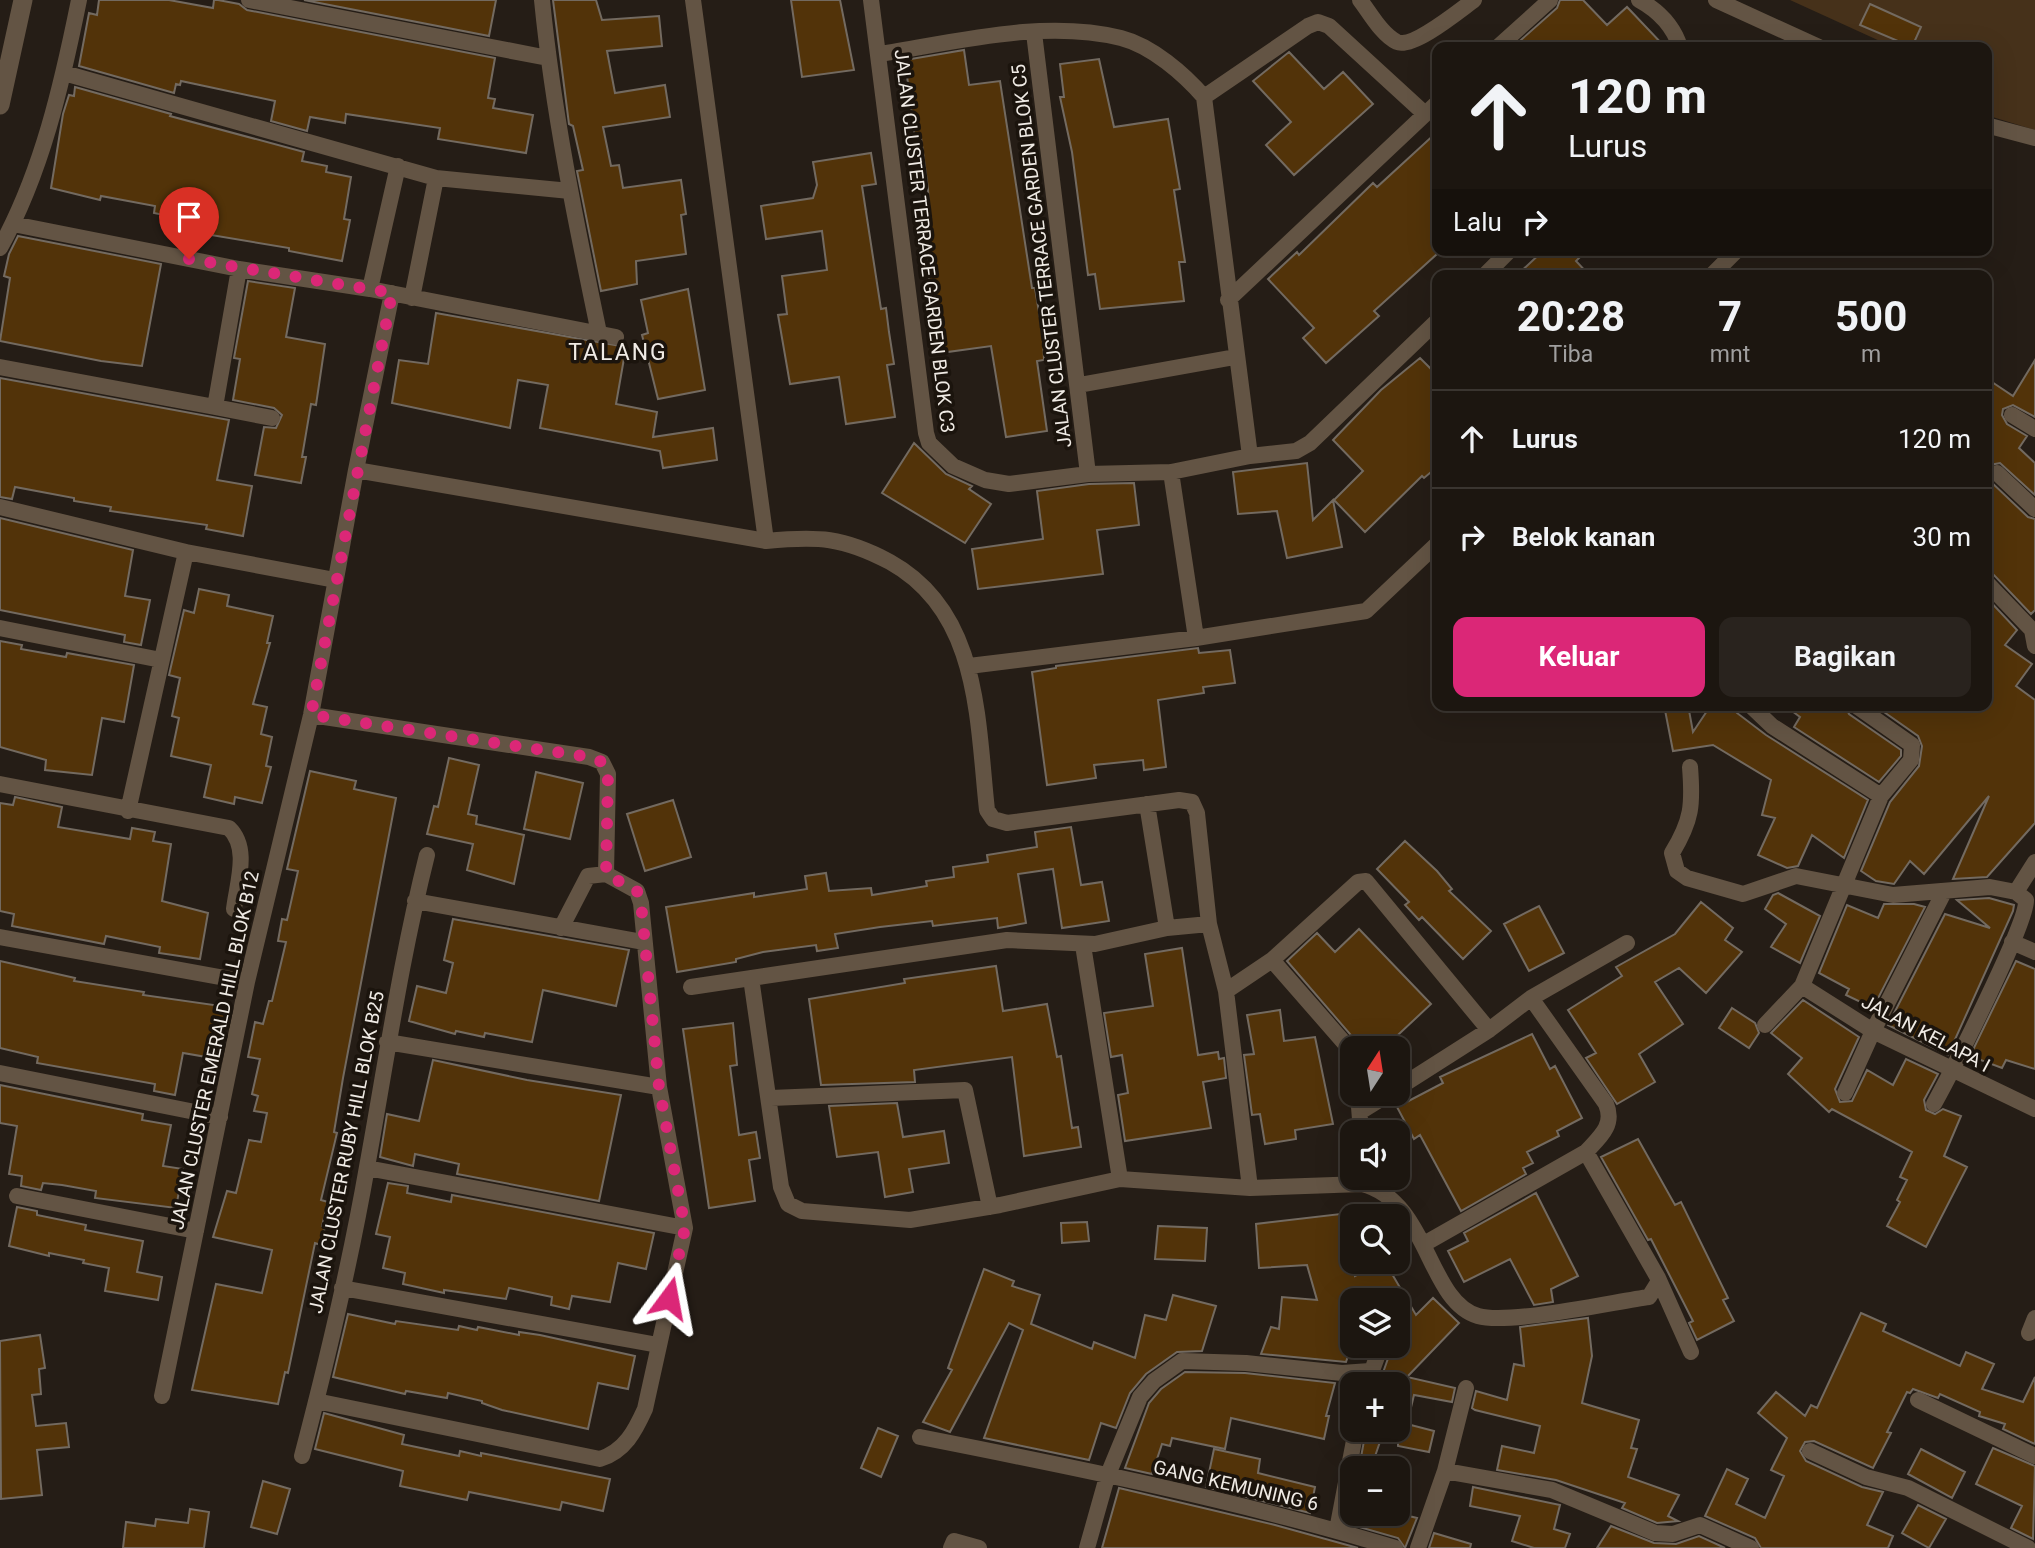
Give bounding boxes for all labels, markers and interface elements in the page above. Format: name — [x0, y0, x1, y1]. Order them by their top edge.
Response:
street label: JALAN CLUSTER TERRACE GARDEN BLOK C3 — [890, 48, 959, 434]
street label: JALAN CLUSTER TERRACE GARDEN BLOK C5 — [1007, 63, 1076, 449]
text: 120 m — [1568, 68, 1707, 125]
icon: ahead — [1453, 70, 1544, 161]
text: Lurus — [1568, 127, 1647, 165]
pin — [159, 187, 219, 259]
icon: arrive — [170, 198, 208, 236]
icon: right — [1516, 203, 1554, 241]
text: Lalu — [1453, 207, 1502, 237]
text: 20:28 — [1517, 292, 1625, 341]
text: 7 — [1718, 292, 1742, 341]
text: 500 — [1835, 292, 1907, 341]
district label: TALANG — [568, 339, 668, 366]
text: Tiba — [1549, 341, 1593, 368]
text: mnt — [1710, 341, 1750, 368]
text: m — [1861, 341, 1881, 368]
icon: ahead — [1453, 420, 1491, 458]
text: Lurus — [1512, 424, 1578, 454]
text: 120 m — [1898, 424, 1971, 454]
icon: right — [1453, 518, 1491, 556]
text: Belok kanan — [1512, 522, 1655, 552]
text: 30 m — [1913, 522, 1971, 552]
button: Keluar — [1453, 617, 1705, 697]
button: Bagikan — [1719, 617, 1971, 697]
street label: JALAN CLUSTER EMERALD HILL BLOK B12 — [165, 869, 264, 1231]
street label: JALAN CLUSTER RUBY HILL BLOK B25 — [304, 989, 389, 1315]
street label: JALAN KELAPA I — [1858, 990, 1994, 1077]
north arrow — [1340, 1036, 1410, 1106]
map controls — [1340, 1036, 1410, 1526]
button: sound — [1340, 1120, 1410, 1190]
button: search — [1340, 1204, 1410, 1274]
position arrow — [632, 1261, 706, 1335]
button: layers — [1340, 1288, 1410, 1358]
button: + — [1340, 1372, 1410, 1442]
street label: GANG KEMUNING 6 — [1151, 1455, 1321, 1516]
button: − — [1340, 1456, 1410, 1526]

